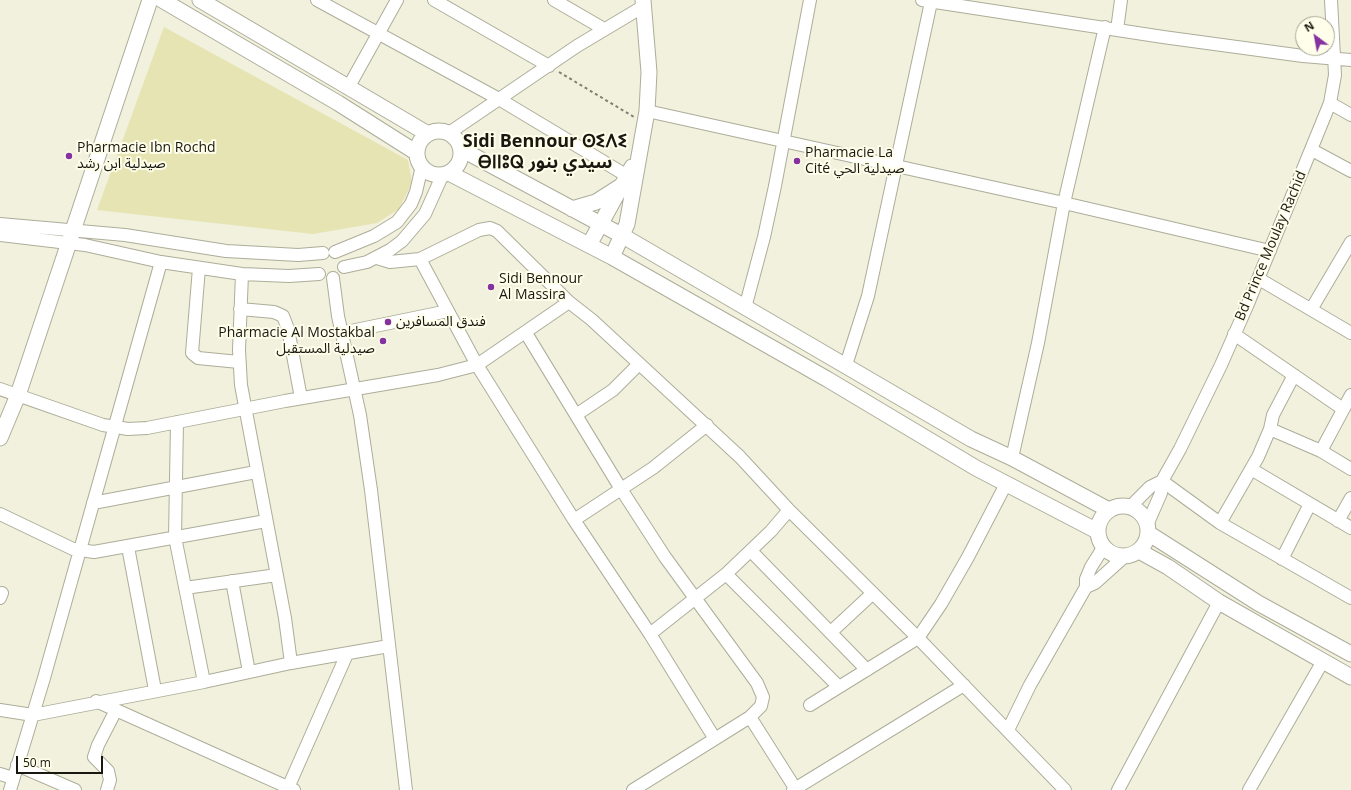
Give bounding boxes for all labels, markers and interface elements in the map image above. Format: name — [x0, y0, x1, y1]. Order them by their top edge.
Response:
north arrow — [1295, 16, 1335, 56]
text: N — [1301, 18, 1317, 35]
district label: Sidi Bennour ⵙⵉⴷⵉ ⴱⵏⵏⵓⵕ سيدي بنور — [463, 131, 627, 174]
place label: Pharmacie Ibn Rochd صيدلية ابن رشد — [77, 140, 216, 172]
place label: Pharmacie La Cité صيدلية الحي — [805, 145, 905, 178]
marker: Pharmacie Ibn Rochd صيدلية ابن رشد — [64, 151, 74, 161]
marker: Pharmacie La Cité صيدلية الحي — [792, 156, 802, 166]
street label: Bd Prince Moulay Rachid — [1232, 169, 1310, 323]
place label: Sidi Bennour Al Massira — [499, 271, 583, 304]
marker: Sidi Bennour Al Massira — [486, 282, 496, 292]
place label: فندق المسافرين — [396, 314, 486, 330]
marker: فندق المسافرين — [383, 317, 393, 327]
place label: Pharmacie Al Mostakbal صيدلية المستقبل — [218, 325, 375, 358]
marker: Pharmacie Al Mostakbal صيدلية المستقبل — [378, 336, 388, 346]
scale bar — [18, 748, 105, 774]
text: 50 m — [23, 754, 51, 771]

